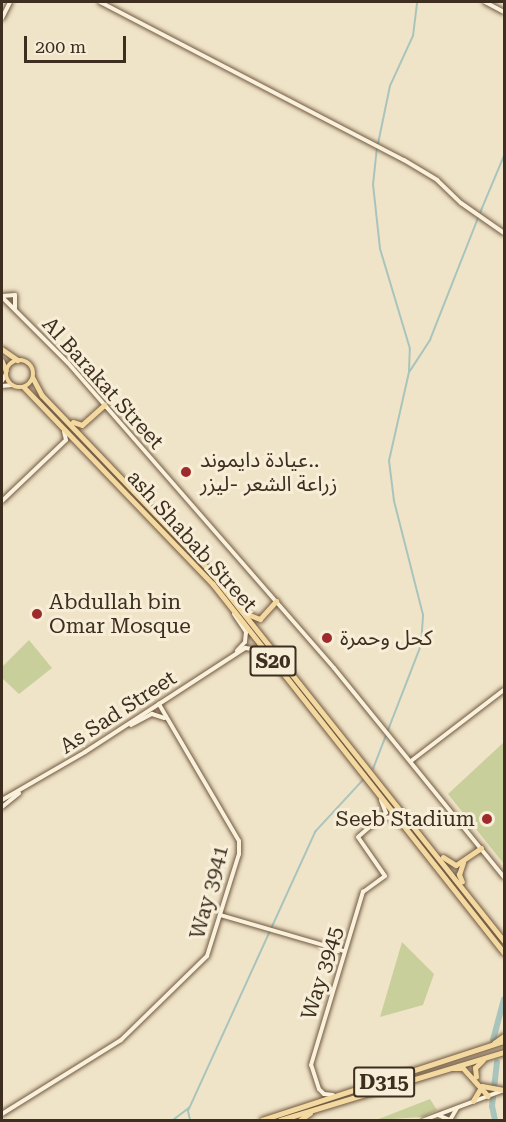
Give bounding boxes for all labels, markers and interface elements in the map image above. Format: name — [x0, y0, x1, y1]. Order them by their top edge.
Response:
scale bar — [27, 24, 129, 62]
text: 200 m — [35, 36, 86, 57]
street label: Al Barakat Street — [37, 312, 169, 454]
place label: عيادة دايموند.. زراعة الشعر -ليزر — [200, 447, 337, 497]
marker: عيادة دايموند.. زراعة الشعر -ليزر — [177, 463, 195, 481]
street label: ash Shabab Street — [122, 465, 262, 617]
place label: Abdullah bin Omar Mosque — [49, 589, 191, 639]
marker: Abdullah bin Omar Mosque — [30, 607, 44, 621]
place label: كحل وحمرة — [340, 625, 433, 651]
marker: كحل وحمرة — [318, 629, 336, 647]
road number: S20 — [249, 644, 297, 678]
street label: As Sad Street — [55, 665, 181, 759]
place label: Seeb Stadium — [335, 806, 475, 832]
marker: Seeb Stadium — [480, 812, 494, 826]
street label: Way 3941 — [184, 842, 234, 942]
street label: Way 3945 — [296, 923, 348, 1023]
road number: D315 — [352, 1065, 416, 1099]

